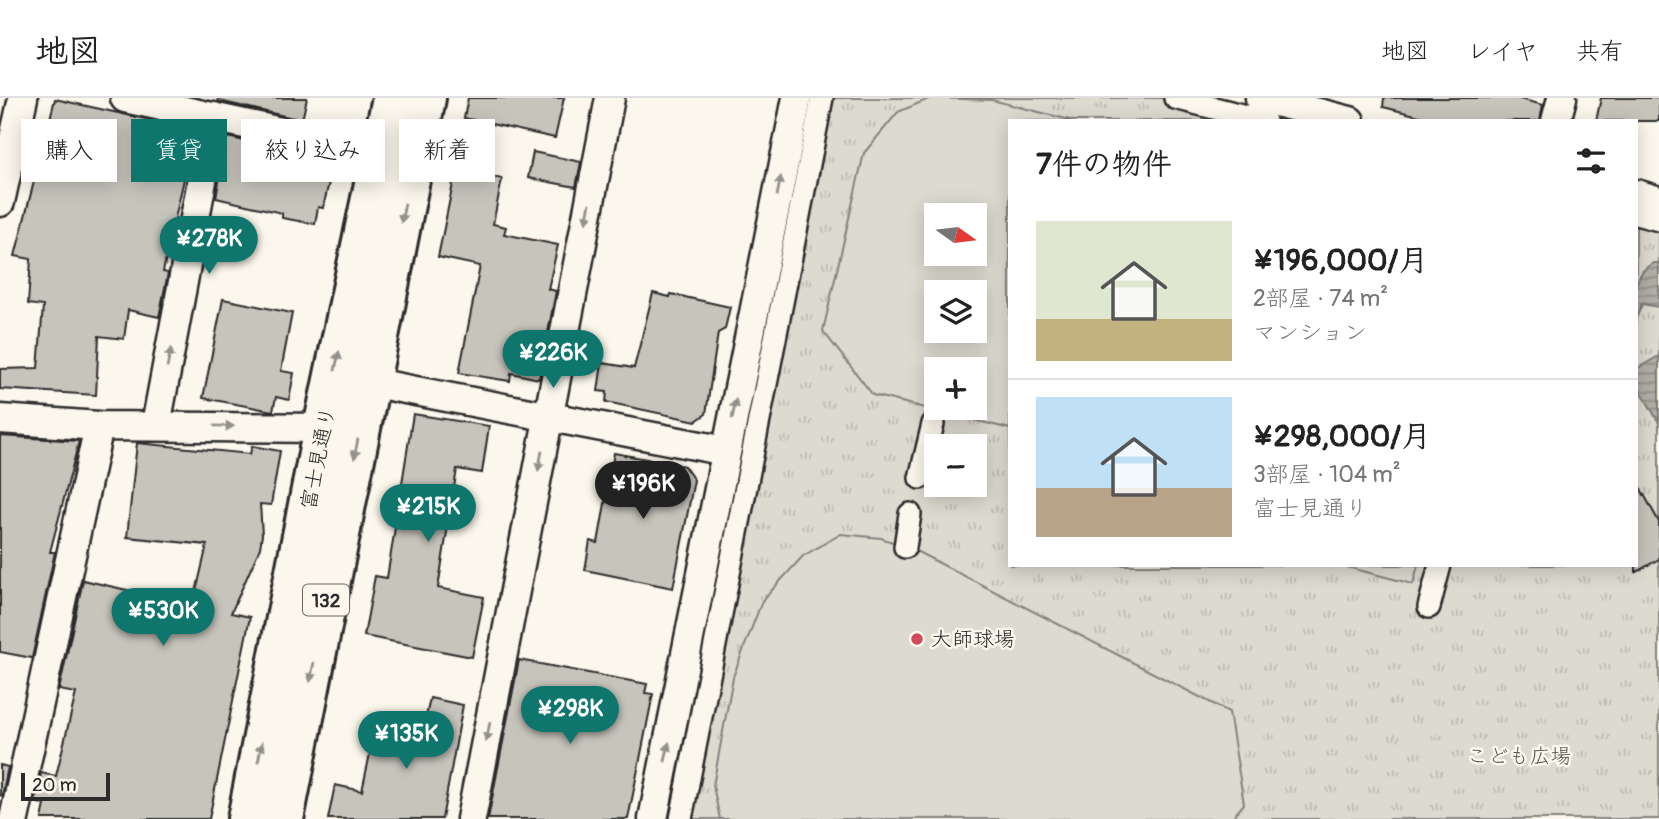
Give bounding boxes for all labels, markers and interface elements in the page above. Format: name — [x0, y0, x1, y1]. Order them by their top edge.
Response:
text: 地図 — [35, 31, 101, 72]
text: 地図 — [1381, 37, 1429, 66]
text: レイヤ — [1467, 37, 1538, 66]
text: 共有 — [1576, 37, 1624, 66]
chip: 購入 — [21, 119, 117, 182]
chip: 賃貸 — [131, 119, 227, 182]
chip: 絞り込み — [241, 119, 385, 182]
chip: 新着 — [399, 119, 495, 182]
icon: filters — [1572, 142, 1610, 180]
text: 7件の物件 — [1036, 146, 1172, 183]
one-way arrow — [774, 175, 785, 197]
one-way arrow — [397, 202, 408, 224]
one-way arrow — [582, 202, 593, 224]
north arrow — [924, 203, 987, 266]
map controls — [924, 203, 987, 497]
pin: ¥278K — [160, 216, 258, 276]
text: ¥278K — [176, 224, 242, 253]
text: ¥196,000/月 — [1253, 242, 1428, 279]
icon: home — [1092, 249, 1176, 333]
button: layers — [924, 280, 987, 343]
text: 2部屋 · 74 m² — [1253, 284, 1388, 313]
text: マンション — [1253, 318, 1367, 347]
pin: ¥226K — [504, 330, 602, 390]
text: ¥226K — [519, 338, 587, 367]
one-way arrow — [163, 347, 174, 369]
one-way arrow — [332, 350, 343, 372]
button: + — [924, 357, 987, 420]
one-way arrow — [728, 398, 739, 420]
street label: 富士見通り — [295, 404, 342, 512]
text: ¥298,000/月 — [1253, 418, 1431, 455]
one-way arrow — [213, 420, 235, 432]
icon: home — [1092, 425, 1176, 509]
button: − — [924, 434, 987, 497]
one-way arrow — [350, 438, 361, 460]
one-way arrow — [534, 450, 545, 472]
text: 3部屋 · 104 m² — [1253, 460, 1401, 489]
pin: ¥196K — [594, 462, 692, 521]
text: ¥196K — [611, 469, 675, 498]
pin: ¥215K — [379, 484, 477, 544]
text: ¥215K — [396, 492, 460, 521]
text: 富士見通り — [1253, 494, 1368, 523]
road number: 132 — [303, 584, 349, 615]
pin: ¥530K — [114, 588, 212, 648]
text: ¥530K — [128, 596, 198, 625]
place label: 大師球場 — [931, 626, 1015, 653]
marker: 大師球場 — [909, 631, 925, 647]
one-way arrow — [307, 661, 318, 683]
pin: ¥298K — [521, 686, 619, 746]
text: ¥298K — [537, 694, 603, 723]
pin: ¥135K — [357, 712, 455, 771]
text: ¥135K — [374, 719, 438, 748]
one-way arrow — [482, 721, 493, 743]
one-way arrow — [254, 741, 265, 763]
one-way arrow — [662, 741, 673, 763]
park label: こども広場 — [1467, 743, 1572, 770]
scale bar — [21, 770, 110, 802]
text: 20 m — [32, 773, 77, 797]

